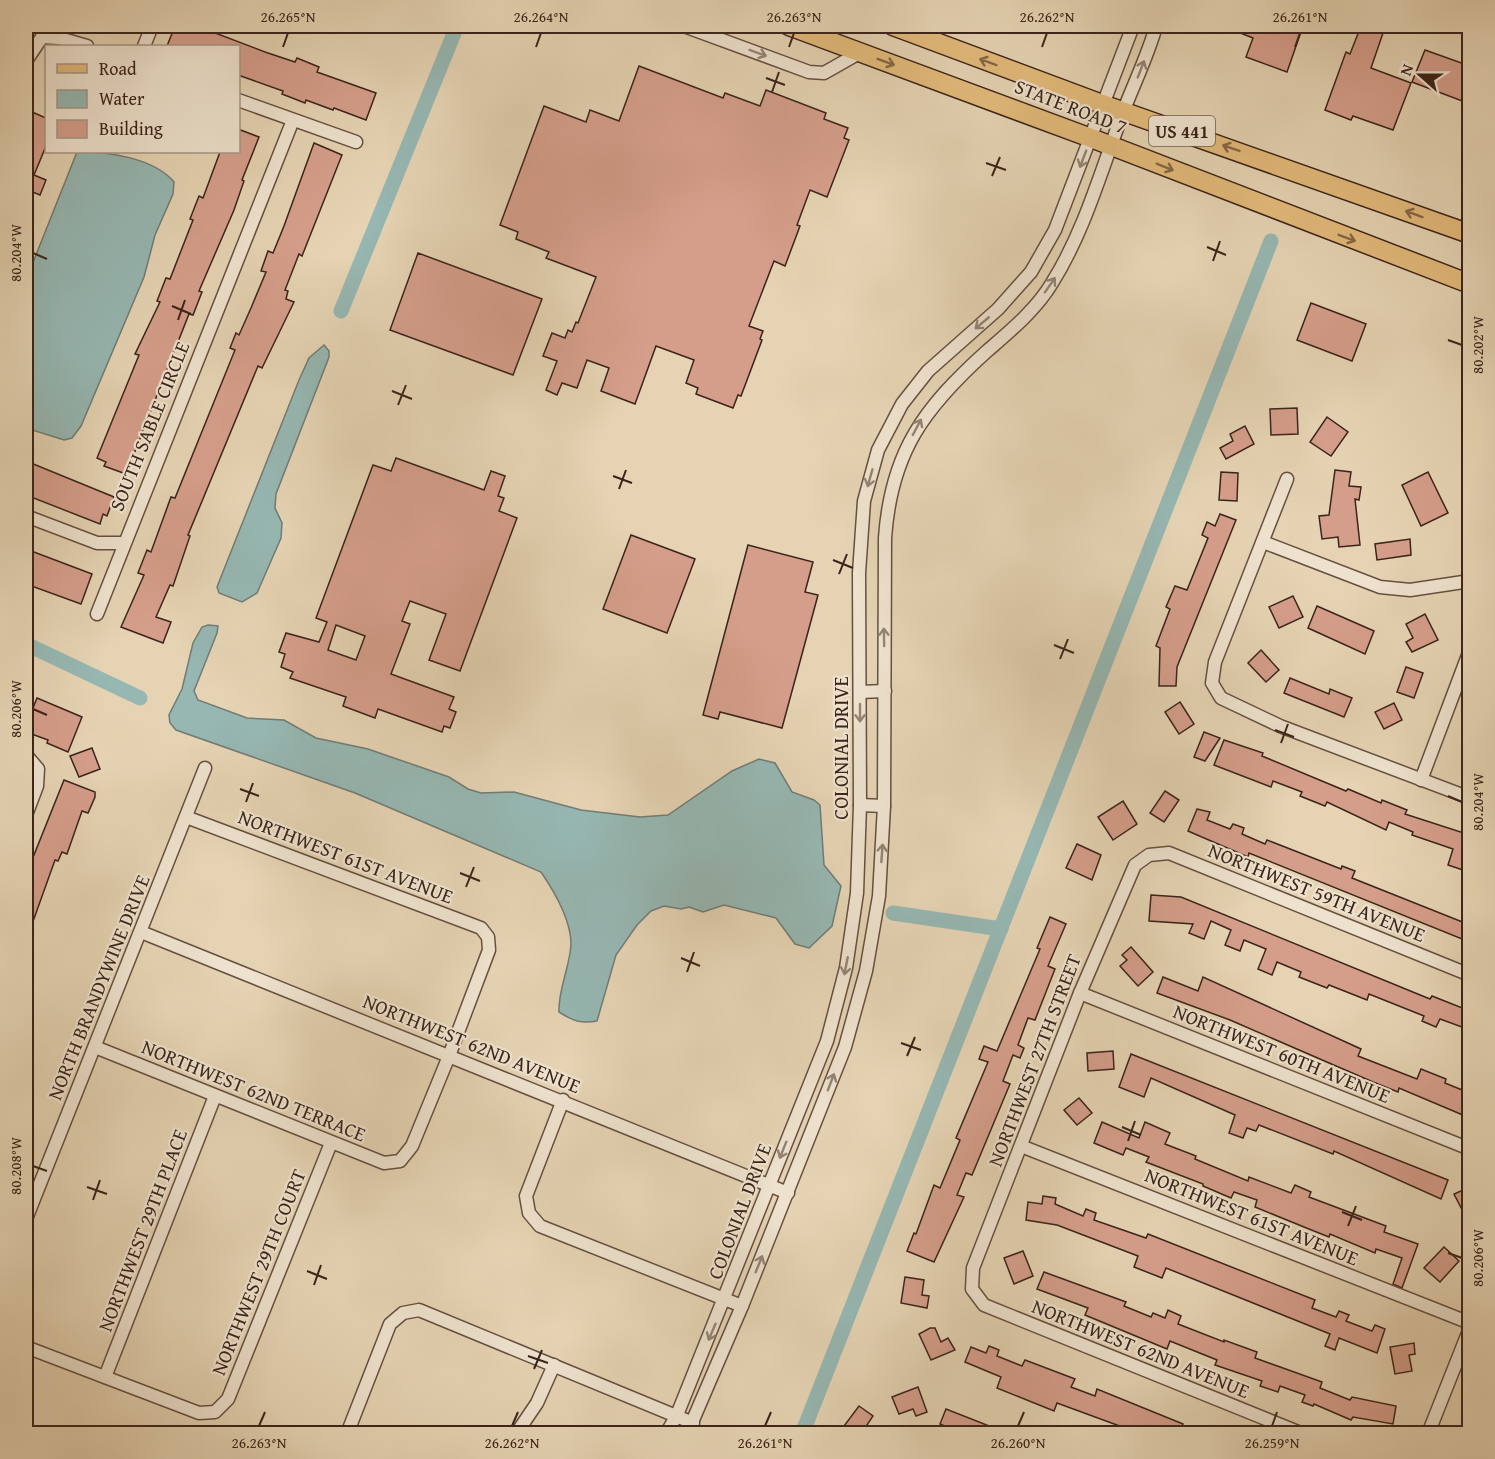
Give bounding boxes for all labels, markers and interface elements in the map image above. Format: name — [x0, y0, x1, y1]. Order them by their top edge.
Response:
text: 26.265°N — [261, 6, 316, 27]
text: 26.264°N — [514, 6, 569, 27]
text: 26.263°N — [767, 6, 822, 27]
text: 26.262°N — [1020, 6, 1075, 27]
text: 26.261°N — [1273, 6, 1328, 27]
legend — [45, 45, 240, 153]
north arrow — [1390, 45, 1450, 105]
one-way arrow — [748, 48, 767, 59]
text: Road — [99, 55, 137, 82]
one-way arrow — [979, 56, 998, 67]
one-way arrow — [876, 57, 895, 68]
one-way arrow — [1136, 60, 1147, 79]
text: N — [1393, 60, 1419, 79]
street label: STATE ROAD 7 — [1011, 71, 1131, 141]
text: Water — [99, 85, 145, 112]
text: Building — [99, 115, 163, 142]
road number: US 441 — [1149, 116, 1215, 146]
one-way arrow — [1222, 142, 1241, 153]
one-way arrow — [1077, 150, 1088, 168]
one-way arrow — [1156, 162, 1174, 173]
one-way arrow — [1406, 208, 1424, 219]
text: 80.204°W — [5, 224, 26, 282]
one-way arrow — [1337, 233, 1356, 244]
one-way arrow — [1044, 278, 1056, 294]
one-way arrow — [974, 316, 990, 329]
text: 80.202°W — [1467, 316, 1488, 374]
street label: SOUTH SABLE CIRCLE — [102, 337, 196, 515]
one-way arrow — [911, 419, 923, 436]
one-way arrow — [864, 468, 876, 487]
one-way arrow — [878, 627, 890, 647]
street label: COLONIAL DRIVE — [826, 676, 855, 820]
text: 80.206°W — [5, 680, 26, 738]
one-way arrow — [854, 703, 866, 723]
text: 80.204°W — [1467, 773, 1488, 831]
street label: NORTHWEST 61ST AVENUE — [234, 802, 458, 910]
street label: NORTHWEST 59TH AVENUE — [1204, 835, 1430, 949]
one-way arrow — [876, 843, 887, 863]
street label: NORTH BRANDYWINE DRIVE — [39, 870, 157, 1104]
street label: NORTHWEST 27TH STREET — [980, 950, 1088, 1170]
one-way arrow — [840, 956, 851, 976]
street label: NORTHWEST 62ND AVENUE — [359, 986, 585, 1100]
street label: NORTHWEST 60TH AVENUE — [1169, 996, 1395, 1110]
street label: NORTHWEST 62ND TERRACE — [138, 1032, 370, 1148]
one-way arrow — [826, 1074, 837, 1092]
street label: NORTHWEST 29TH PLACE — [90, 1125, 194, 1335]
text: 80.208°W — [5, 1137, 26, 1195]
street label: COLONIAL DRIVE — [700, 1139, 778, 1283]
one-way arrow — [777, 1141, 788, 1159]
street label: NORTHWEST 61ST AVENUE — [1141, 1160, 1363, 1272]
street label: NORTHWEST 29TH COURT — [203, 1165, 313, 1379]
text: 80.206°W — [1467, 1229, 1488, 1287]
one-way arrow — [754, 1255, 765, 1273]
street label: NORTHWEST 62ND AVENUE — [1028, 1291, 1254, 1405]
one-way arrow — [706, 1322, 717, 1341]
text: 26.263°N — [232, 1432, 287, 1453]
text: 26.262°N — [485, 1432, 540, 1453]
text: 26.261°N — [738, 1432, 793, 1453]
text: 26.260°N — [991, 1432, 1046, 1453]
text: 26.259°N — [1245, 1432, 1300, 1453]

